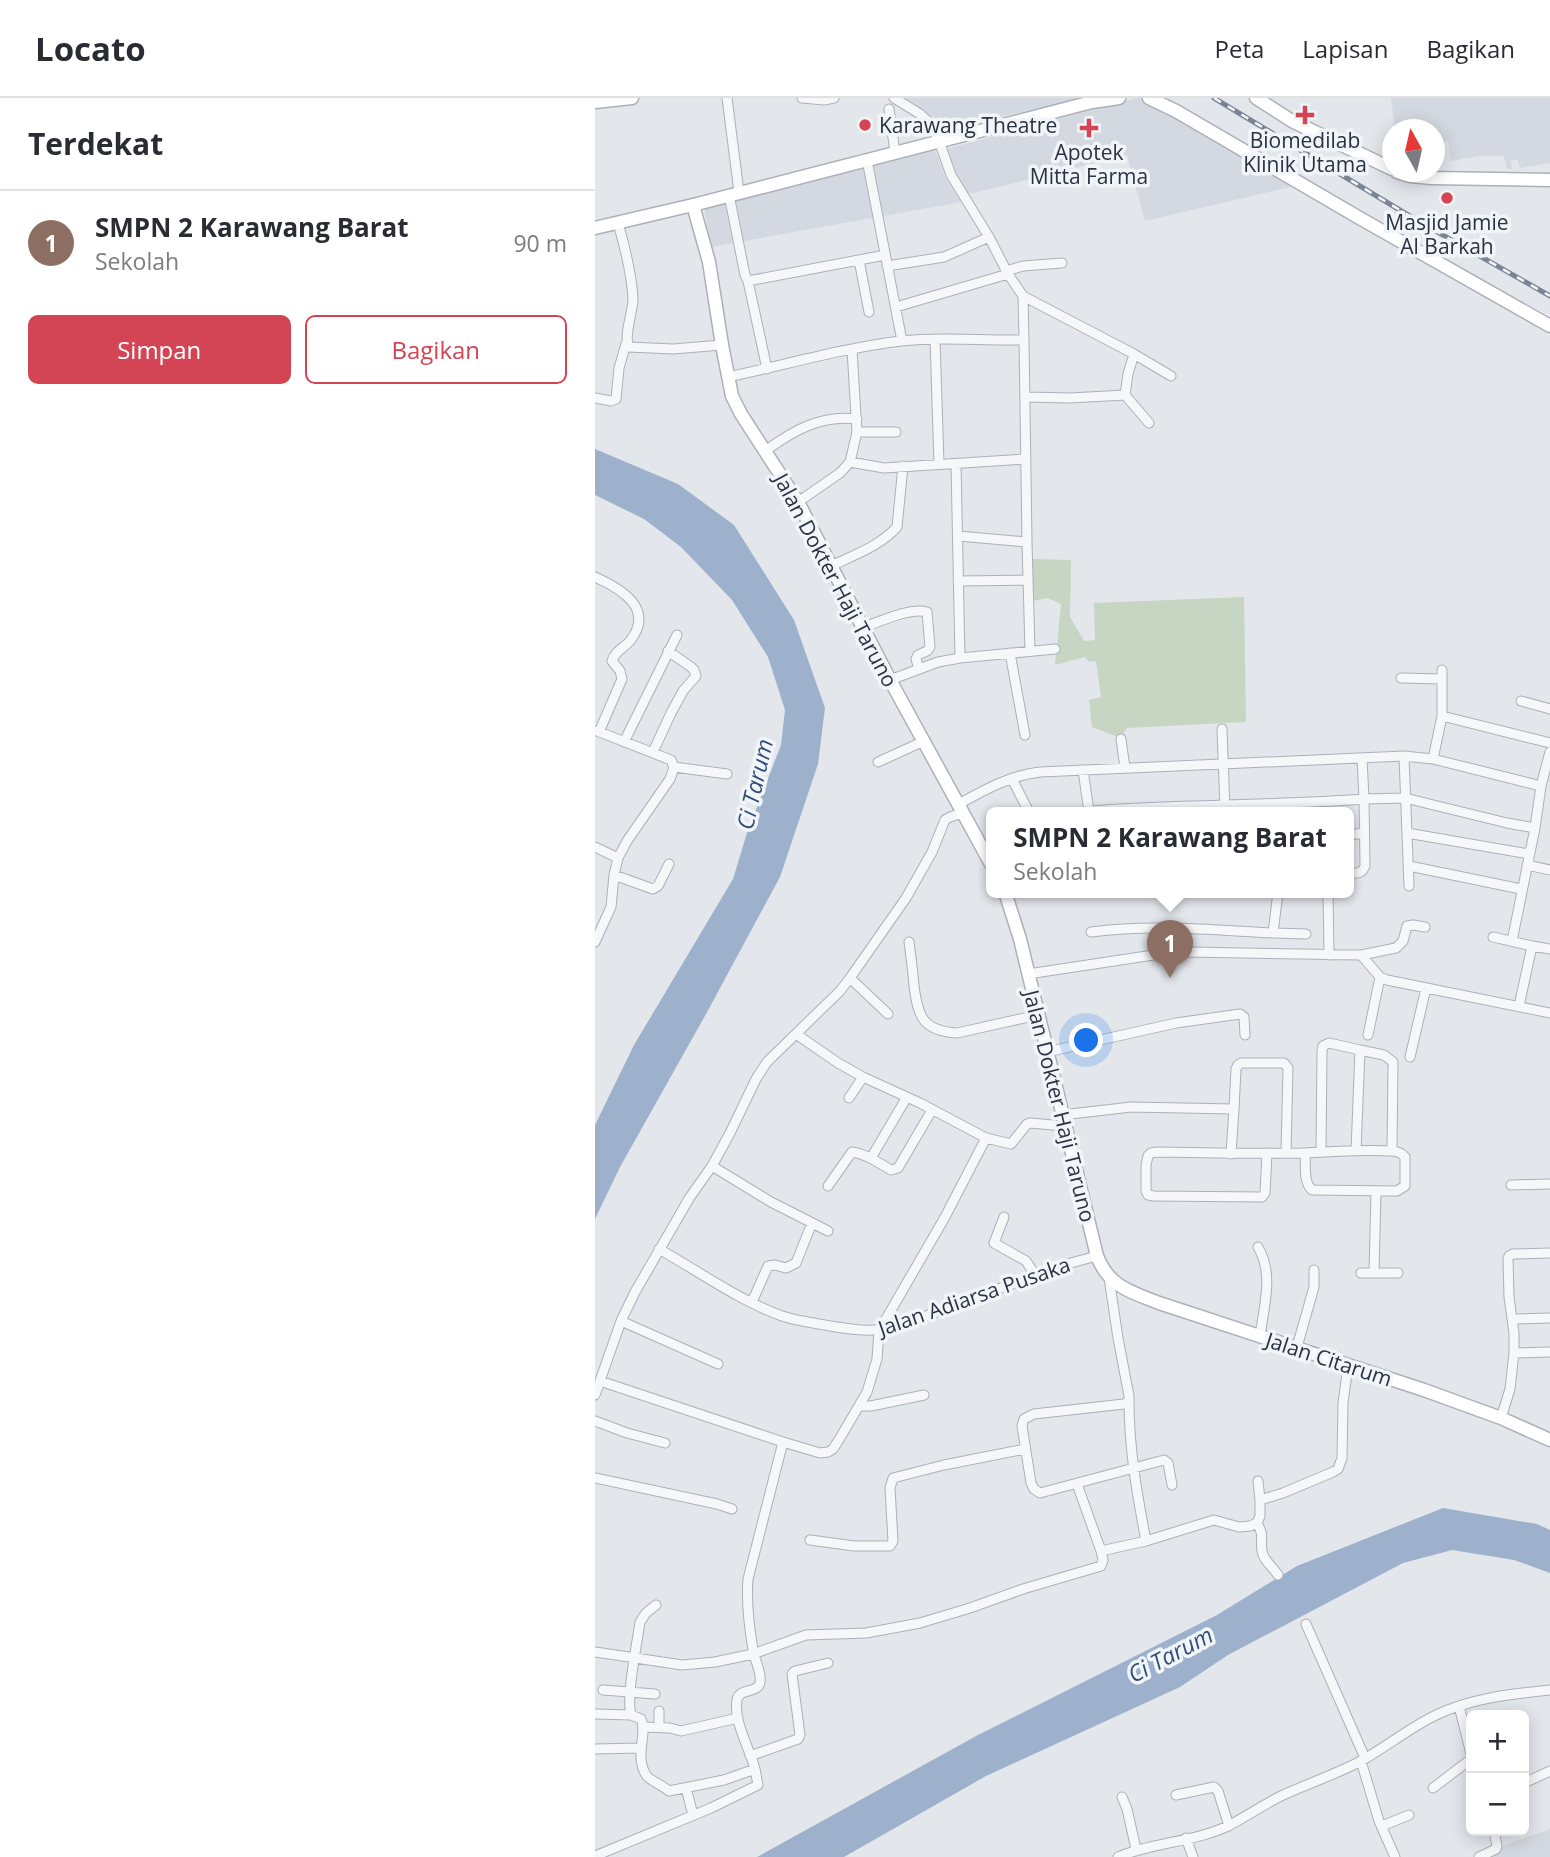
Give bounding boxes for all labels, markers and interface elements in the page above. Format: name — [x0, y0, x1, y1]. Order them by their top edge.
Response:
text: Locato — [35, 26, 146, 71]
text: Peta — [1214, 32, 1264, 65]
text: Lapisan — [1302, 32, 1388, 65]
text: Bagikan — [1426, 32, 1515, 65]
marker: Biomedilab Klinik Utama — [1295, 105, 1315, 125]
place label: Karawang Theatre — [879, 111, 1057, 139]
marker: Karawang Theatre — [857, 117, 873, 133]
north arrow — [1382, 119, 1445, 182]
marker: Apotek Mitta Farma — [1081, 120, 1097, 136]
text: Terdekat — [28, 123, 163, 164]
place label: Biomedilab Klinik Utama — [1243, 126, 1367, 178]
place label: Apotek Mitta Farma — [1030, 138, 1148, 190]
marker: Masjid Jamie Al Barkah — [1439, 190, 1455, 206]
place label: Masjid Jamie Al Barkah — [1385, 208, 1509, 260]
text: SMPN 2 Karawang Barat — [95, 209, 409, 245]
text: 1 — [44, 227, 58, 259]
text: 90 m — [513, 227, 567, 259]
text: Sekolah — [95, 245, 179, 277]
button: Simpan — [28, 315, 291, 384]
button: Bagikan — [305, 315, 567, 384]
street label: Jalan Dokter Haji Taruno — [767, 466, 904, 692]
water label: Ci Tarum — [728, 735, 780, 833]
popup — [986, 807, 1354, 898]
text: SMPN 2 Karawang Barat — [1013, 819, 1327, 855]
text: Sekolah — [1013, 855, 1097, 887]
pin: 1 — [1147, 920, 1193, 978]
street label: Jalan Dokter Haji Taruno — [1017, 985, 1102, 1225]
your location — [1069, 1023, 1103, 1057]
street label: Jalan Adiarsa Pusaka — [872, 1250, 1074, 1343]
street label: Jalan Citarum — [1260, 1325, 1396, 1393]
water label: Ci Tarum — [1122, 1618, 1218, 1690]
map controls — [1466, 1710, 1529, 1836]
button: + — [1466, 1710, 1529, 1773]
button: − — [1466, 1773, 1529, 1836]

